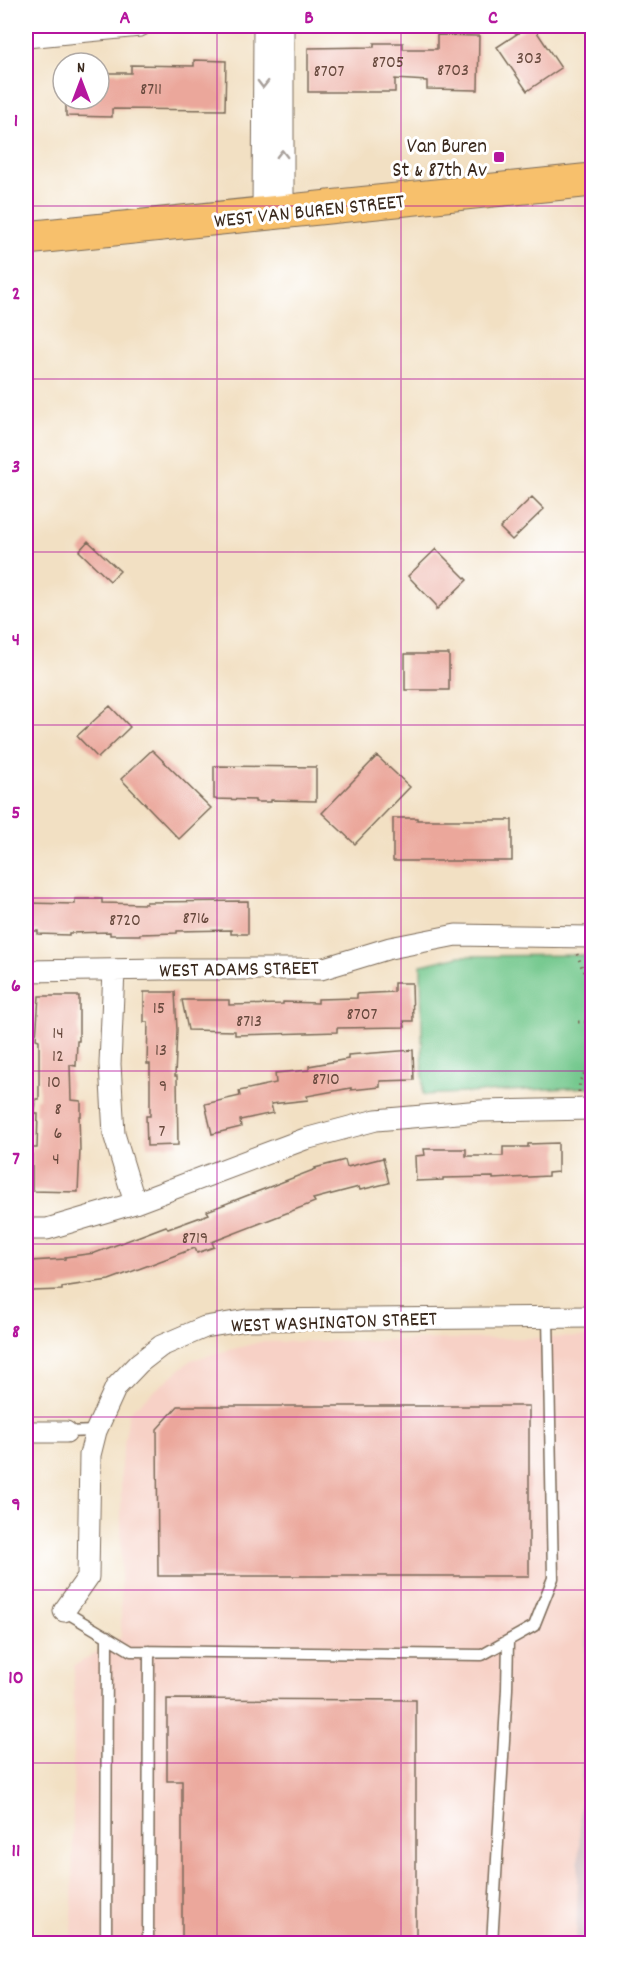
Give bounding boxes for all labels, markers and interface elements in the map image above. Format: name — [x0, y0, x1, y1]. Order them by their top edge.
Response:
text: A — [120, 5, 131, 33]
text: B — [304, 5, 314, 33]
text: C — [488, 5, 498, 33]
house number: 303 — [516, 47, 542, 72]
north arrow — [51, 51, 111, 111]
house number: 8705 — [372, 51, 404, 76]
text: N — [77, 57, 85, 80]
house number: 8703 — [437, 59, 469, 84]
house number: 8707 — [314, 60, 345, 85]
house number: 8711 — [140, 78, 162, 103]
one-way arrow — [257, 79, 269, 88]
text: 1 — [14, 108, 18, 136]
place label: Van Buren St & 87th Av — [392, 133, 487, 187]
one-way arrow — [276, 149, 288, 158]
marker: Van Buren St & 87th Av — [492, 150, 506, 164]
street label: WEST VAN BUREN STREET — [213, 188, 407, 238]
text: 2 — [12, 281, 20, 309]
text: 3 — [12, 454, 20, 482]
text: 4 — [12, 627, 20, 655]
text: 5 — [11, 800, 21, 828]
house number: 8716 — [183, 907, 209, 932]
house number: 8720 — [109, 909, 141, 934]
street label: WEST ADAMS STREET — [159, 955, 320, 987]
text: 6 — [11, 973, 21, 1001]
house number: 15 — [153, 997, 165, 1022]
house number: 8707 — [347, 1003, 378, 1028]
house number: 8713 — [236, 1010, 262, 1035]
house number: 14 — [52, 1022, 64, 1047]
house number: 13 — [155, 1039, 167, 1064]
house number: 12 — [52, 1045, 64, 1070]
house number: 8710 — [312, 1068, 340, 1093]
house number: 10 — [47, 1071, 61, 1096]
house number: 9 — [159, 1075, 167, 1100]
house number: 8 — [54, 1098, 62, 1123]
house number: 7 — [159, 1120, 166, 1145]
house number: 6 — [54, 1122, 62, 1147]
text: 7 — [12, 1146, 20, 1174]
house number: 4 — [52, 1148, 60, 1173]
house number: 8719 — [182, 1227, 208, 1252]
street label: WEST WASHINGTON STREET — [231, 1305, 438, 1343]
text: 8 — [12, 1319, 20, 1347]
text: 9 — [11, 1492, 21, 1520]
text: 10 — [8, 1665, 24, 1693]
text: 11 — [12, 1838, 20, 1866]

